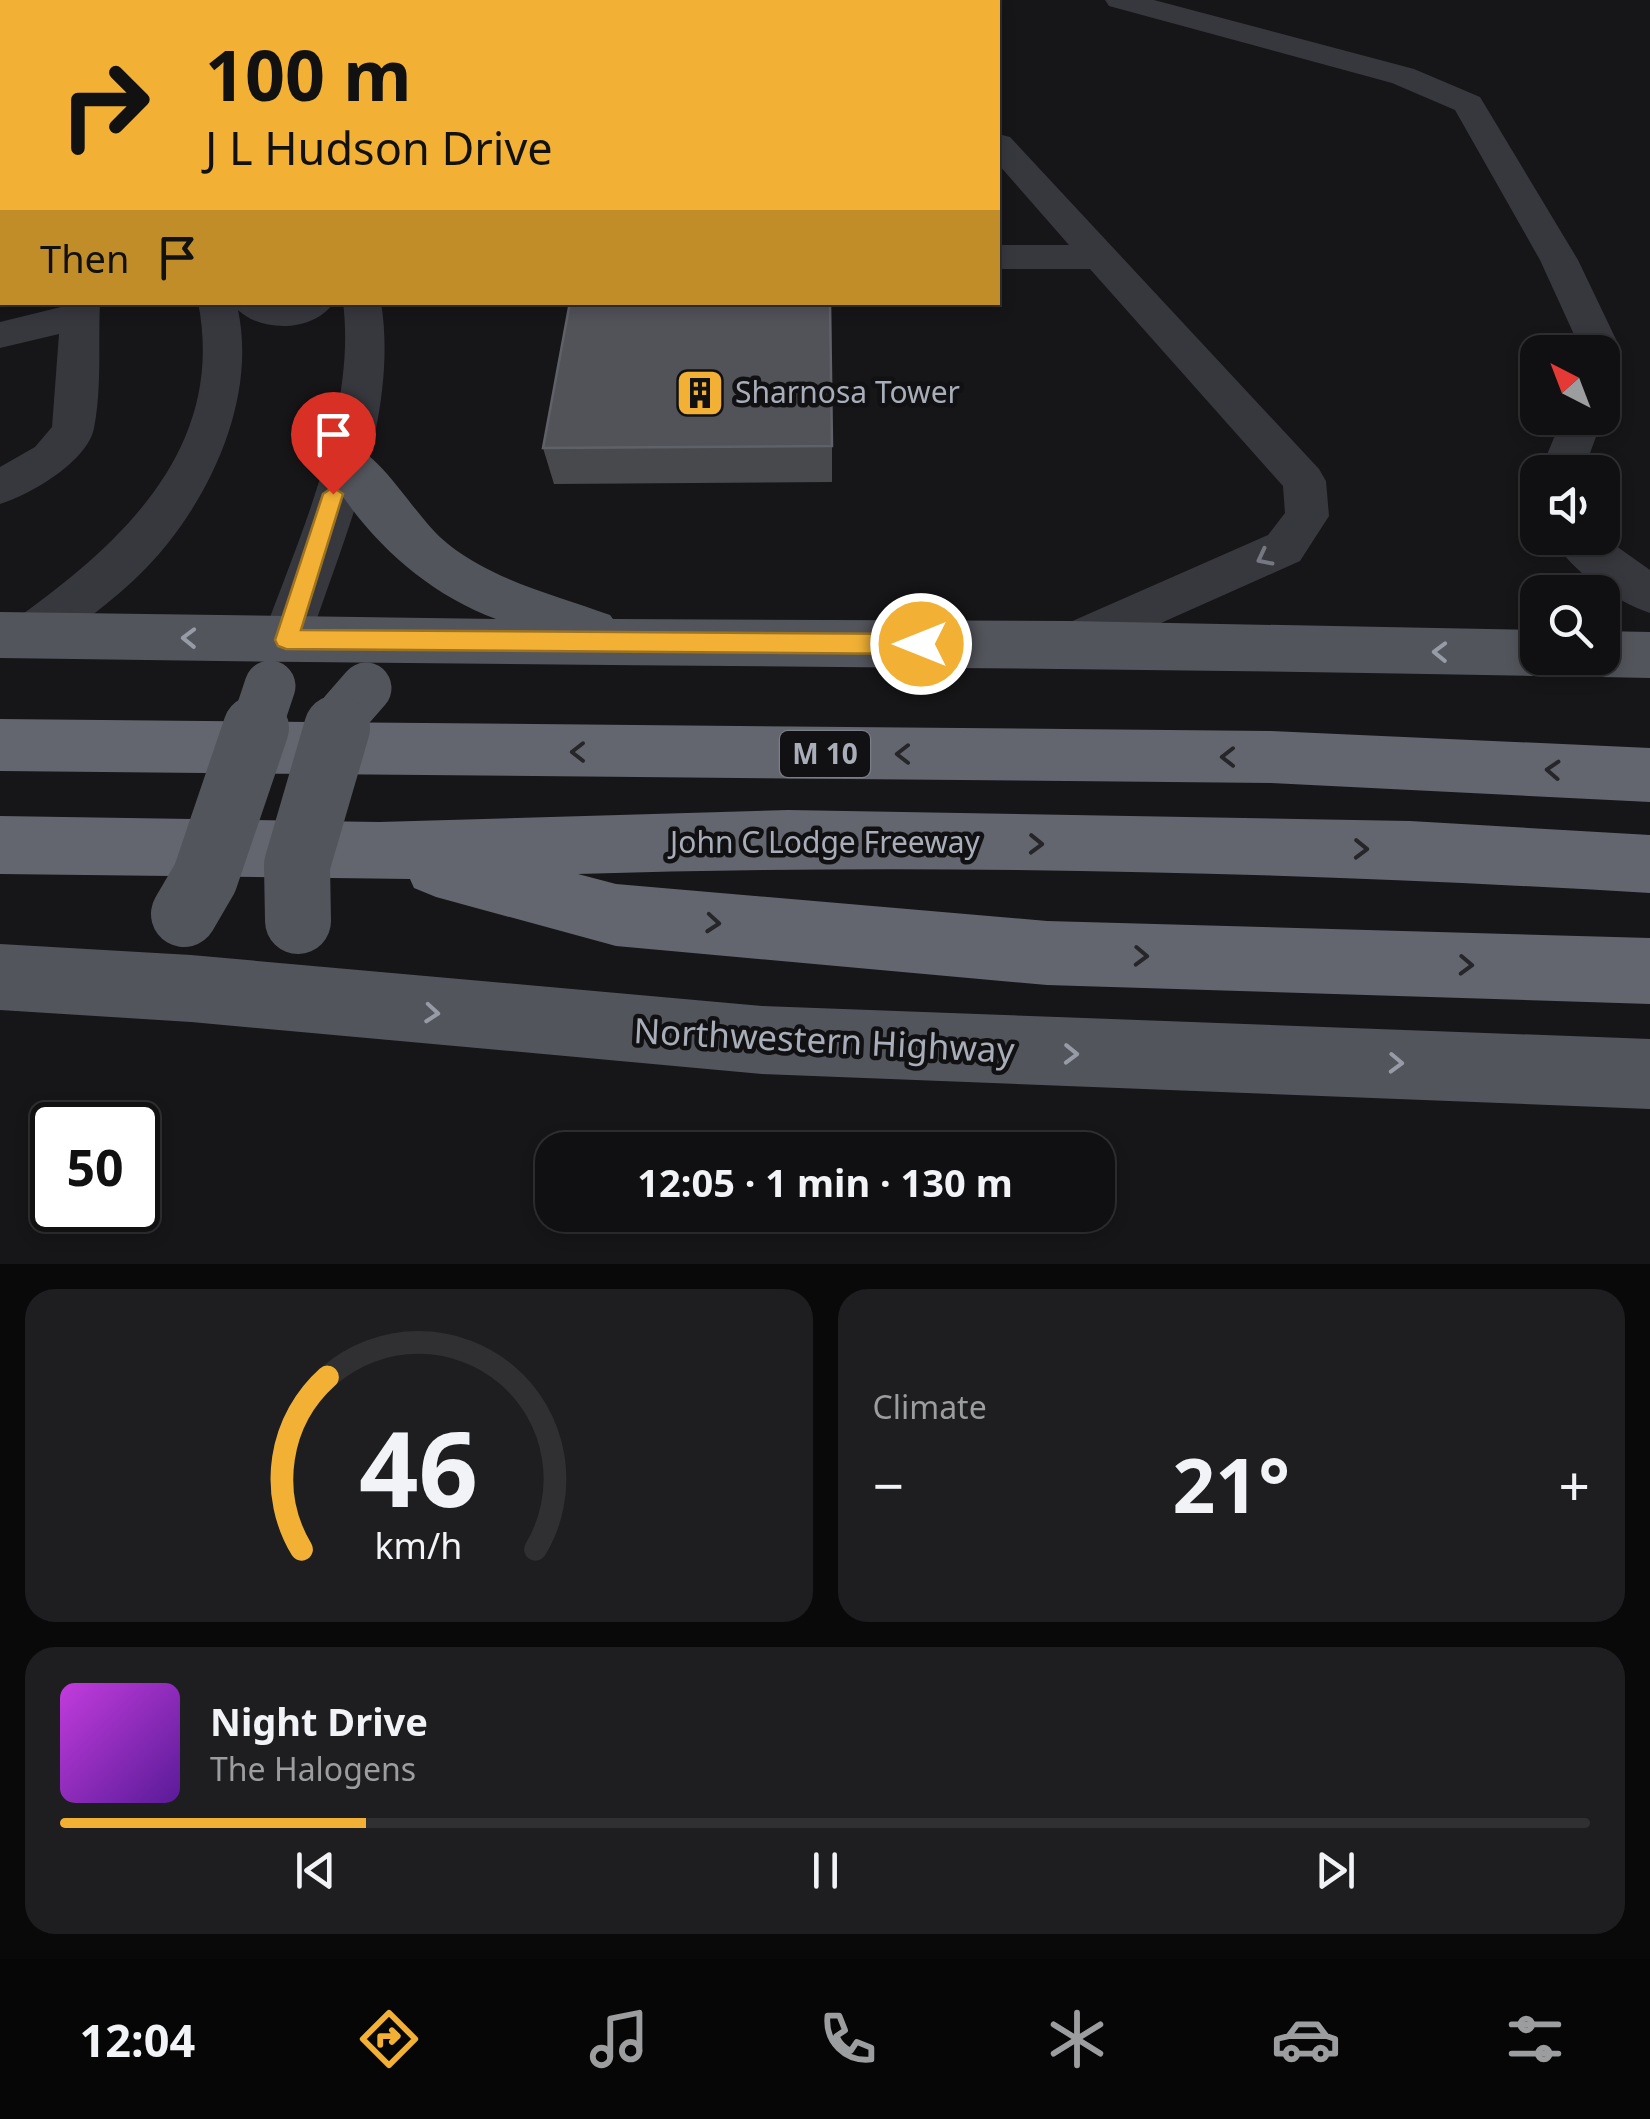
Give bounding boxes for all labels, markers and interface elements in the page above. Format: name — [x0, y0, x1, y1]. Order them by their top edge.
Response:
text: 100 m — [205, 26, 412, 122]
icon: right — [40, 40, 170, 170]
text: J L Hudson Drive — [205, 117, 553, 178]
icon: arrive — [150, 230, 205, 285]
text: Then — [40, 232, 130, 284]
north arrow — [1520, 335, 1620, 435]
map controls — [1520, 335, 1620, 675]
building icon: Sharnosa Tower — [674, 367, 726, 419]
place label: Sharnosa Tower — [735, 371, 960, 412]
pin — [291, 392, 376, 495]
icon: arrive — [306, 407, 361, 462]
button: sound — [1520, 455, 1620, 555]
one-way arrow — [1256, 546, 1274, 566]
button: search — [1520, 575, 1620, 675]
position arrow — [869, 592, 973, 696]
one-way arrow — [180, 627, 196, 649]
one-way arrow — [1432, 641, 1448, 663]
road number: M 10 — [780, 731, 870, 777]
one-way arrow — [569, 741, 585, 762]
one-way arrow — [894, 743, 910, 765]
one-way arrow — [1219, 746, 1234, 768]
one-way arrow — [1544, 760, 1560, 781]
street label: John C Lodge Freeway — [667, 821, 981, 862]
one-way arrow — [1028, 833, 1044, 854]
one-way arrow — [1354, 838, 1369, 860]
one-way arrow — [705, 912, 721, 934]
one-way arrow — [1134, 945, 1150, 966]
one-way arrow — [1459, 955, 1475, 976]
one-way arrow — [425, 1001, 441, 1023]
street label: Northwestern Highway — [633, 1006, 1016, 1073]
one-way arrow — [1063, 1044, 1079, 1065]
one-way arrow — [1388, 1053, 1404, 1074]
speed limit sign: 50 — [30, 1102, 160, 1232]
text: 12:05 · 1 min · 130 m — [637, 1156, 1013, 1208]
text: Climate — [873, 1385, 987, 1428]
text: 46 — [359, 1396, 478, 1537]
text: 21° — [1172, 1433, 1290, 1535]
text: − — [873, 1447, 904, 1522]
text: + — [1559, 1447, 1590, 1522]
text: km/h — [375, 1521, 463, 1569]
text: Night Drive — [210, 1695, 428, 1747]
text: The Halogens — [210, 1747, 416, 1790]
icon: previous — [288, 1843, 343, 1898]
icon: pause — [798, 1843, 853, 1898]
icon: next — [1308, 1843, 1363, 1898]
icon: directions — [354, 2004, 424, 2074]
icon: music — [584, 2004, 654, 2074]
icon: phone — [813, 2004, 883, 2074]
icon: climate — [1042, 2004, 1112, 2074]
icon: car — [1271, 2004, 1341, 2074]
icon: filters — [1500, 2004, 1570, 2074]
text: 12:04 — [80, 2009, 195, 2070]

